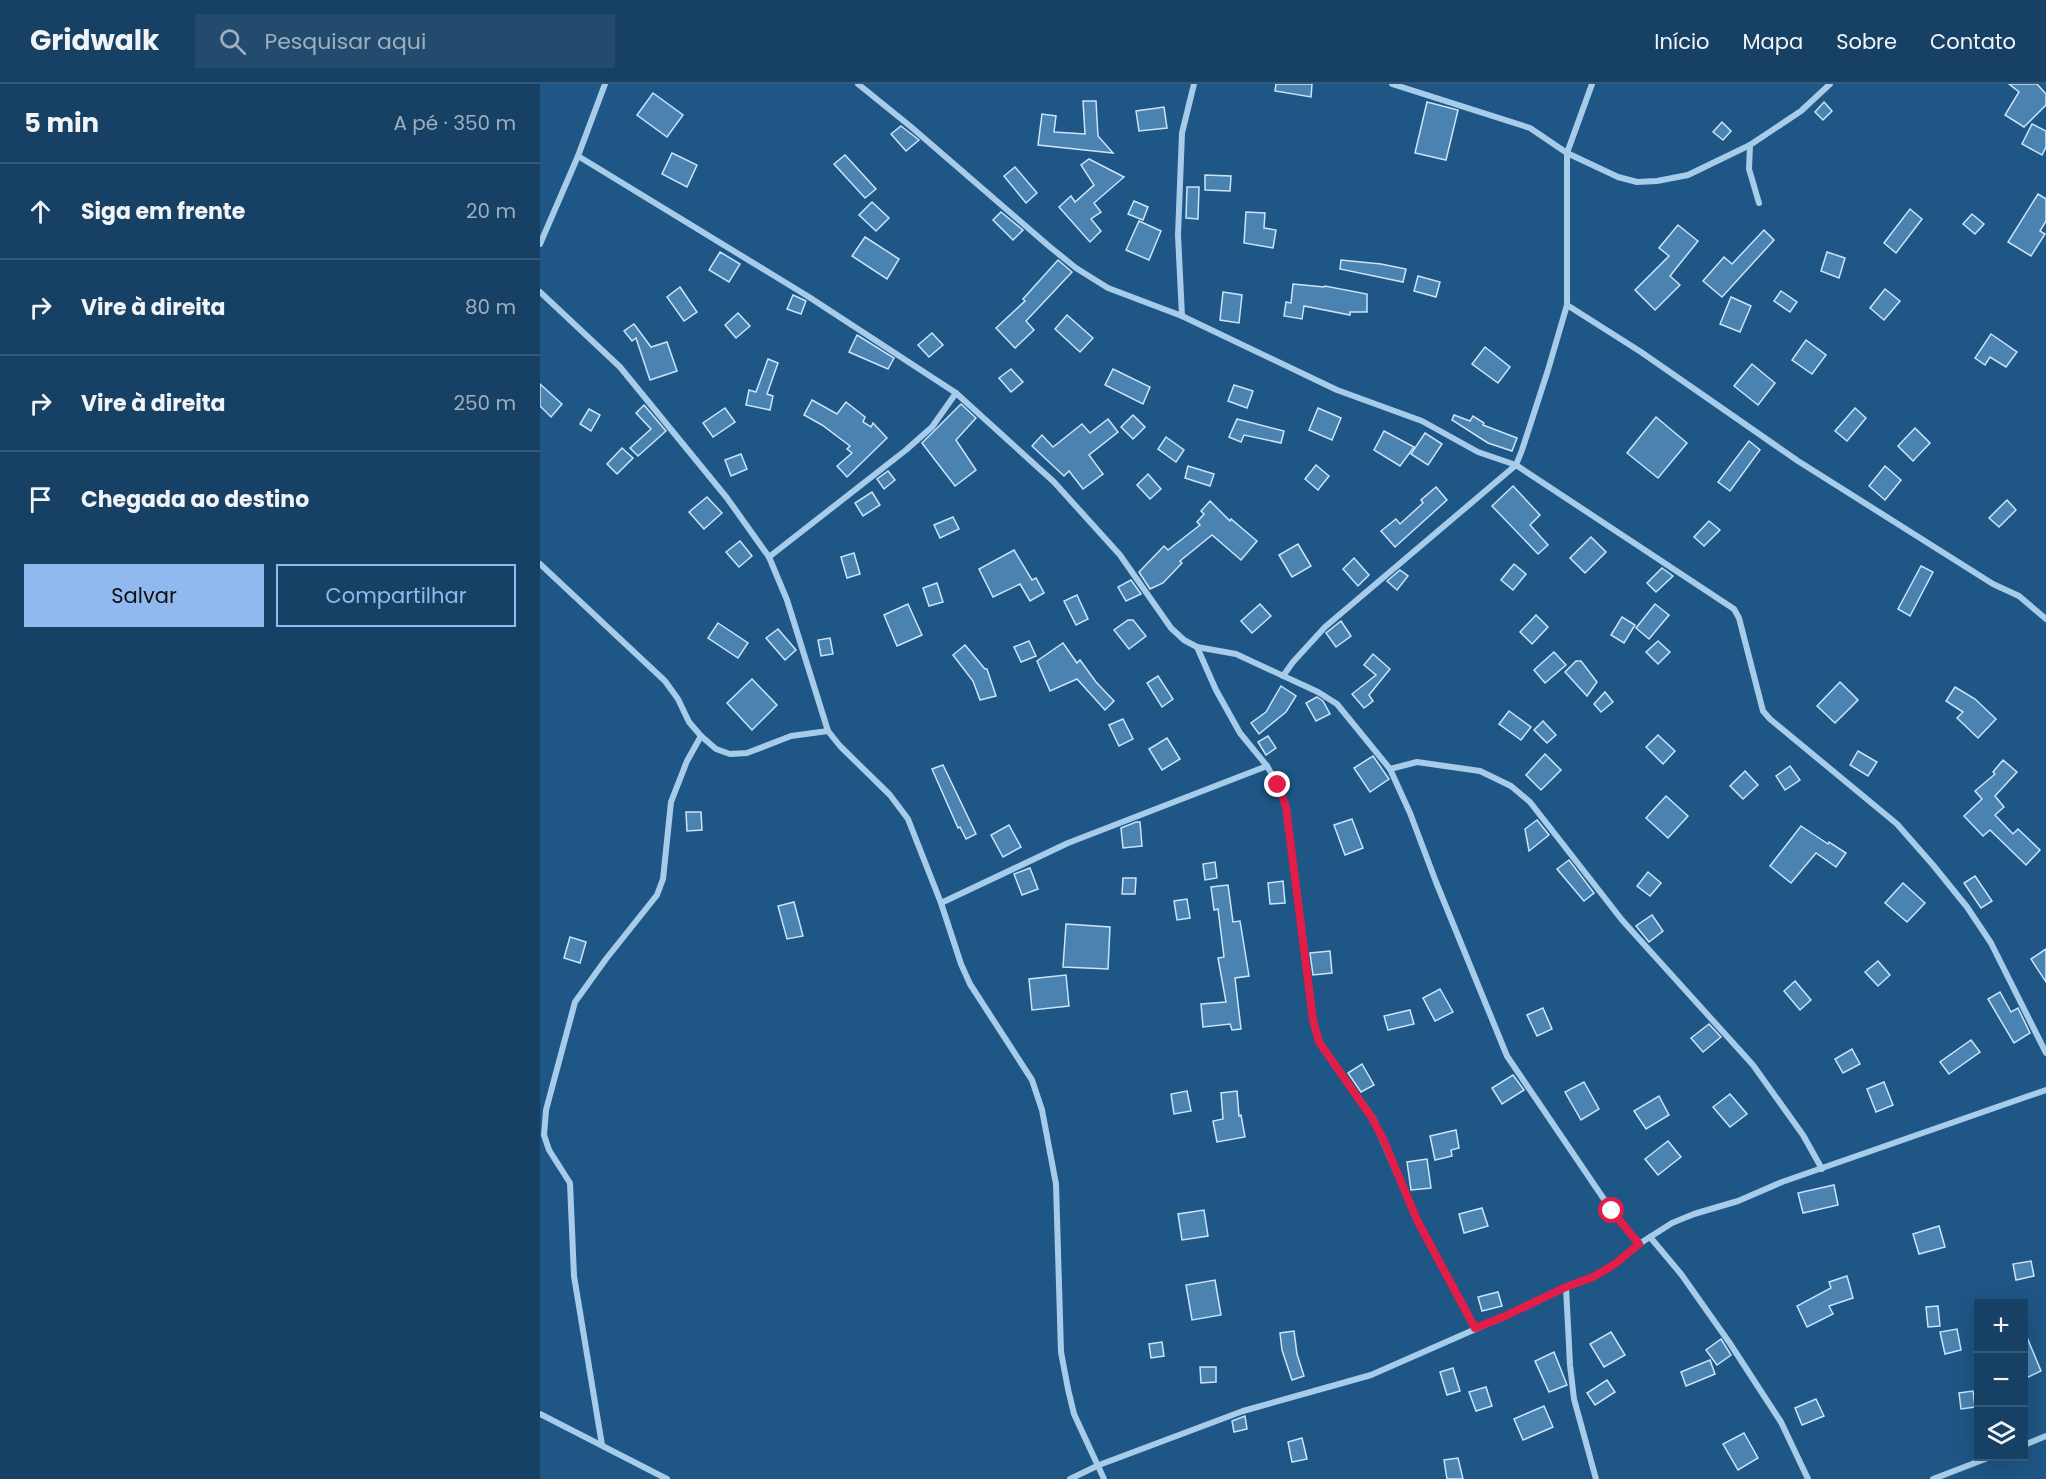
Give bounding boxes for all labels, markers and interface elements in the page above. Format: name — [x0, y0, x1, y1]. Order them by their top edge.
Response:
search box — [195, 14, 615, 68]
text: Gridwalk — [30, 21, 159, 60]
icon: search — [216, 25, 249, 58]
text: Pesquisar aqui — [264, 26, 426, 57]
text: Início — [1654, 27, 1709, 56]
text: Mapa — [1742, 27, 1803, 56]
text: Sobre — [1836, 27, 1897, 56]
text: Contato — [1930, 27, 2016, 56]
text: 5 min — [24, 105, 99, 141]
text: A pé · 350 m — [394, 109, 516, 137]
icon: ahead — [24, 195, 57, 228]
text: Siga em frente — [81, 196, 245, 227]
text: 20 m — [466, 197, 516, 225]
icon: right — [24, 291, 57, 324]
text: Vire à direita — [81, 292, 226, 323]
text: 80 m — [465, 293, 516, 321]
icon: right — [24, 387, 57, 420]
text: Vire à direita — [81, 388, 226, 419]
text: 250 m — [453, 389, 516, 417]
icon: arrive — [24, 483, 57, 516]
text: Chegada ao destino — [81, 484, 309, 515]
button: Salvar — [24, 564, 264, 627]
button: Compartilhar — [276, 564, 516, 627]
route end — [1264, 771, 1290, 797]
route start — [1598, 1197, 1624, 1223]
map controls — [1974, 1299, 2028, 1461]
button: + — [1974, 1299, 2028, 1353]
button: − — [1974, 1353, 2028, 1407]
button: layers — [1974, 1407, 2028, 1461]

